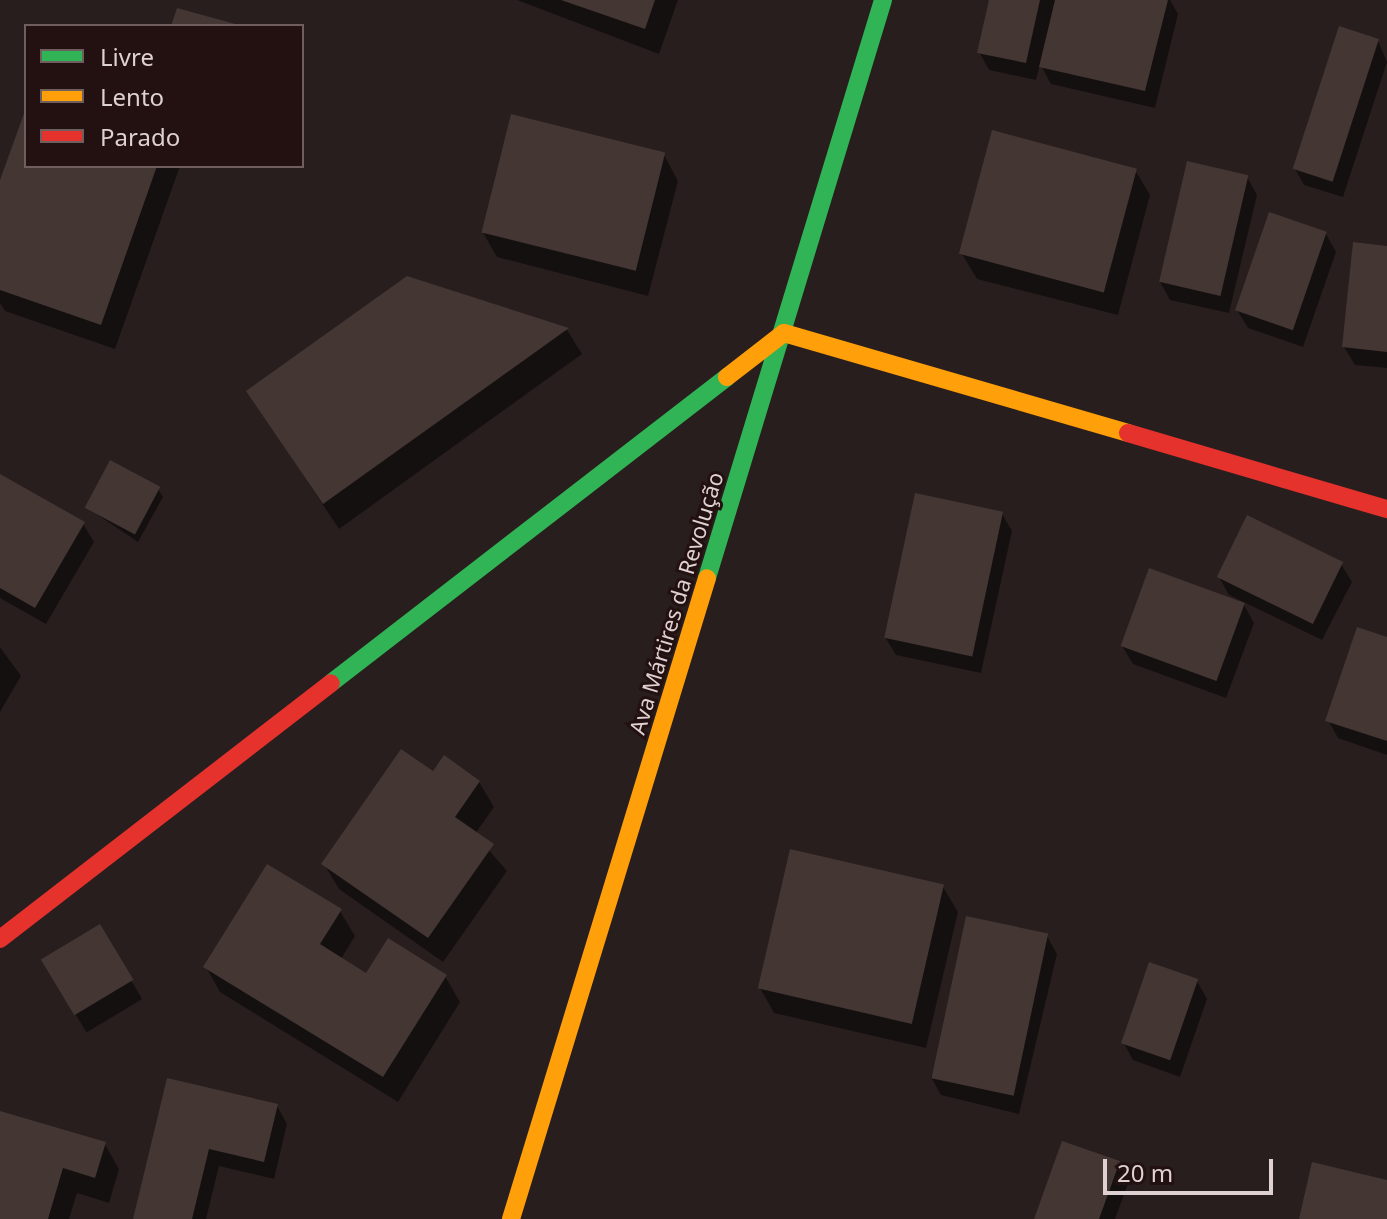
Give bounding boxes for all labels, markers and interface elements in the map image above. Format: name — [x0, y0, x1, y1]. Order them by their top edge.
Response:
legend — [24, 24, 304, 168]
text: Livre — [100, 40, 154, 73]
text: Lento — [100, 80, 164, 113]
text: Parado — [100, 120, 180, 153]
street label: Ava Mártires da Revolução — [623, 469, 729, 737]
scale bar — [1107, 1143, 1277, 1193]
text: 20 m — [1117, 1156, 1173, 1189]

